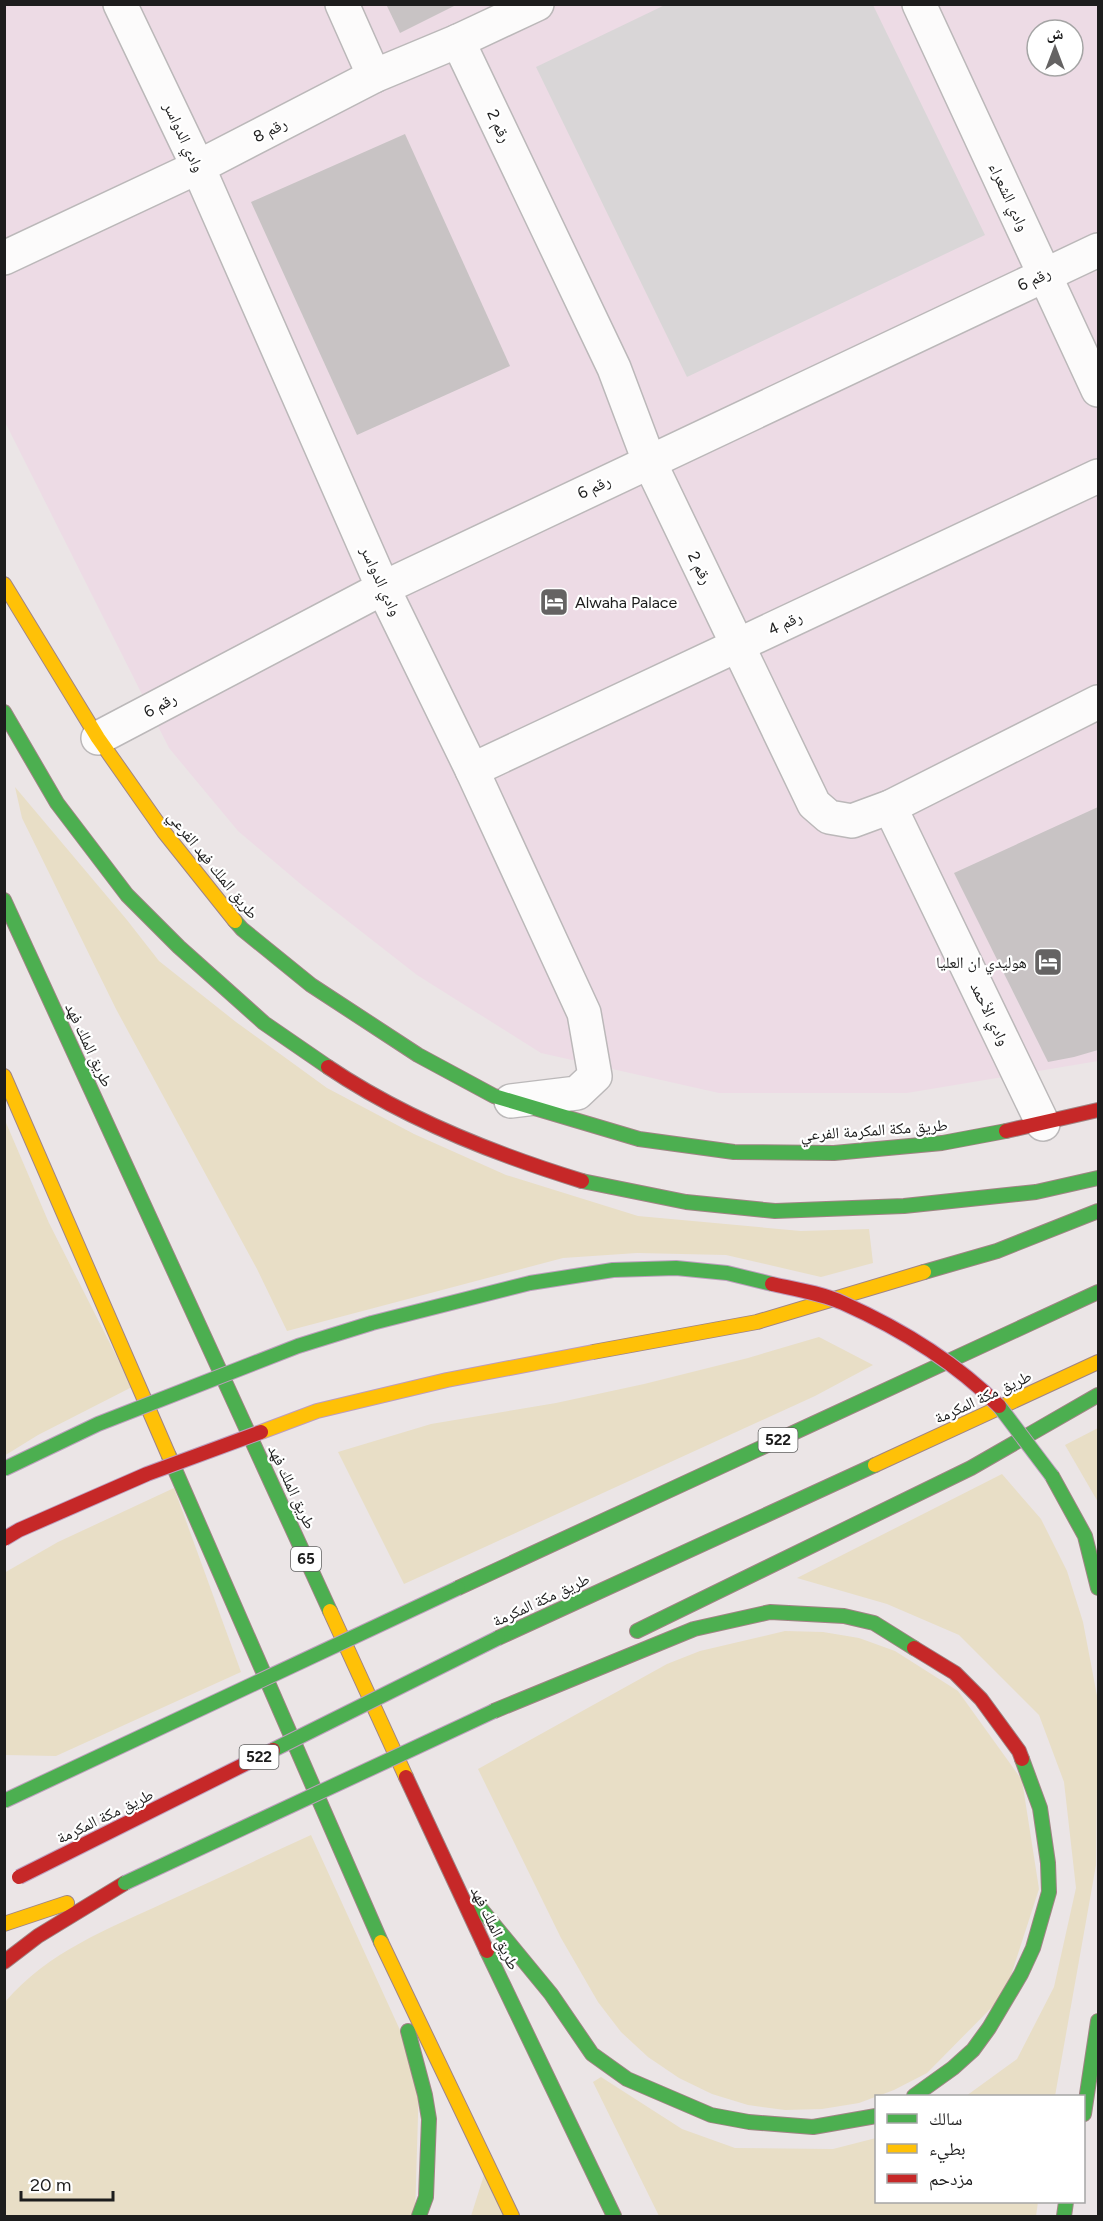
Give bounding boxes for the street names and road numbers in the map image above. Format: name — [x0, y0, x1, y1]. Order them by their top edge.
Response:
street label: وادي الدواسر — [156, 98, 208, 176]
street label: رقم 2 — [482, 106, 515, 146]
street label: رقم 8 — [250, 114, 290, 147]
street label: وادي الشعراء — [982, 160, 1033, 236]
street label: رقم 6 — [1014, 263, 1054, 296]
street label: رقم 6 — [574, 471, 614, 504]
street label: وادي الدواسر — [353, 542, 405, 620]
street label: رقم 2 — [683, 548, 716, 588]
street label: رقم 4 — [765, 607, 805, 640]
street label: رقم 6 — [140, 689, 180, 722]
street label: طريق الملك فهد الفرعي — [161, 807, 262, 925]
street label: وادي الأحمد — [964, 979, 1013, 1050]
street label: طريق الملك فهد — [60, 1000, 117, 1090]
street label: طريق مكة المكرمة الفرعي — [800, 1115, 948, 1148]
street label: طريق مكة المكرمة — [932, 1366, 1035, 1429]
road number: 522 — [758, 1428, 798, 1452]
street label: طريق الملك فهد — [263, 1442, 320, 1532]
road number: 65 — [291, 1547, 321, 1571]
street label: طريق مكة المكرمة — [490, 1569, 593, 1632]
road number: 522 — [240, 1745, 278, 1769]
street label: طريق مكة المكرمة — [54, 1785, 157, 1848]
street label: طريق الملك فهد — [466, 1883, 523, 1973]

